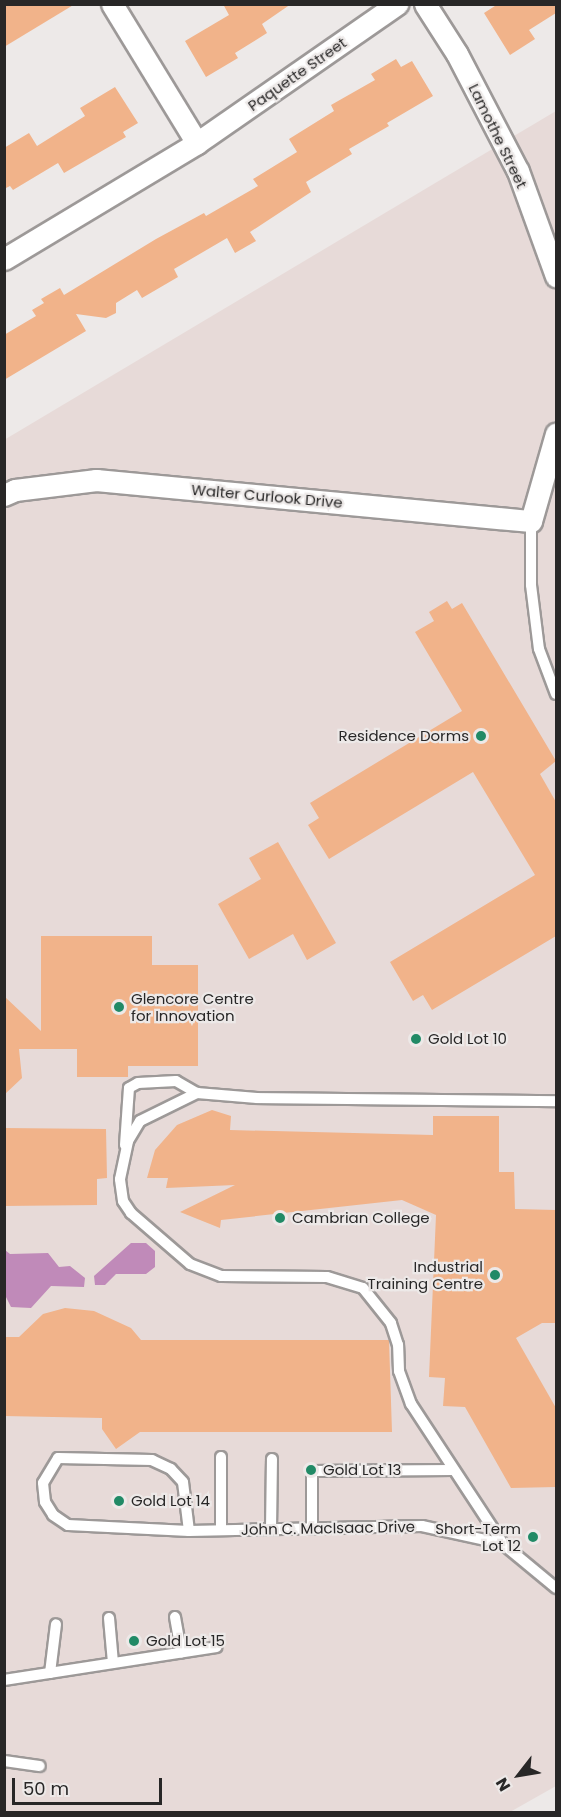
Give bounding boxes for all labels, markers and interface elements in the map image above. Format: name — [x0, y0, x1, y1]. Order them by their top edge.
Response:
street label: Paquette Street — [244, 33, 350, 115]
street label: Lamothe Street — [465, 81, 531, 191]
street label: Walter Curlook Drive — [191, 480, 343, 512]
place label: Residence Dorms — [339, 727, 469, 745]
marker: Residence Dorms — [474, 729, 488, 743]
place label: Glencore Centre for Innovation — [131, 989, 254, 1024]
marker: Glencore Centre for Innovation — [112, 1000, 126, 1014]
place label: Gold Lot 10 — [428, 1030, 507, 1048]
marker: Gold Lot 10 — [409, 1032, 423, 1046]
place label: Cambrian College — [292, 1209, 430, 1227]
marker: Cambrian College — [273, 1211, 287, 1225]
place label: Industrial Training Centre — [368, 1257, 483, 1292]
marker: Industrial Training Centre — [488, 1268, 502, 1282]
place label: Gold Lot 13 — [323, 1461, 401, 1479]
marker: Gold Lot 13 — [304, 1463, 318, 1477]
place label: Gold Lot 14 — [131, 1492, 210, 1510]
marker: Gold Lot 14 — [112, 1494, 126, 1508]
street label: John C. MacIsaac Drive — [241, 1517, 415, 1539]
place label: Short-Term Lot 12 — [435, 1519, 521, 1554]
marker: Short-Term Lot 12 — [526, 1530, 540, 1544]
place label: Gold Lot 15 — [146, 1632, 225, 1650]
marker: Gold Lot 15 — [127, 1634, 141, 1648]
north arrow — [489, 1745, 549, 1805]
scale bar — [15, 1766, 165, 1804]
text: N — [490, 1773, 516, 1796]
text: 50 m — [23, 1776, 69, 1801]

